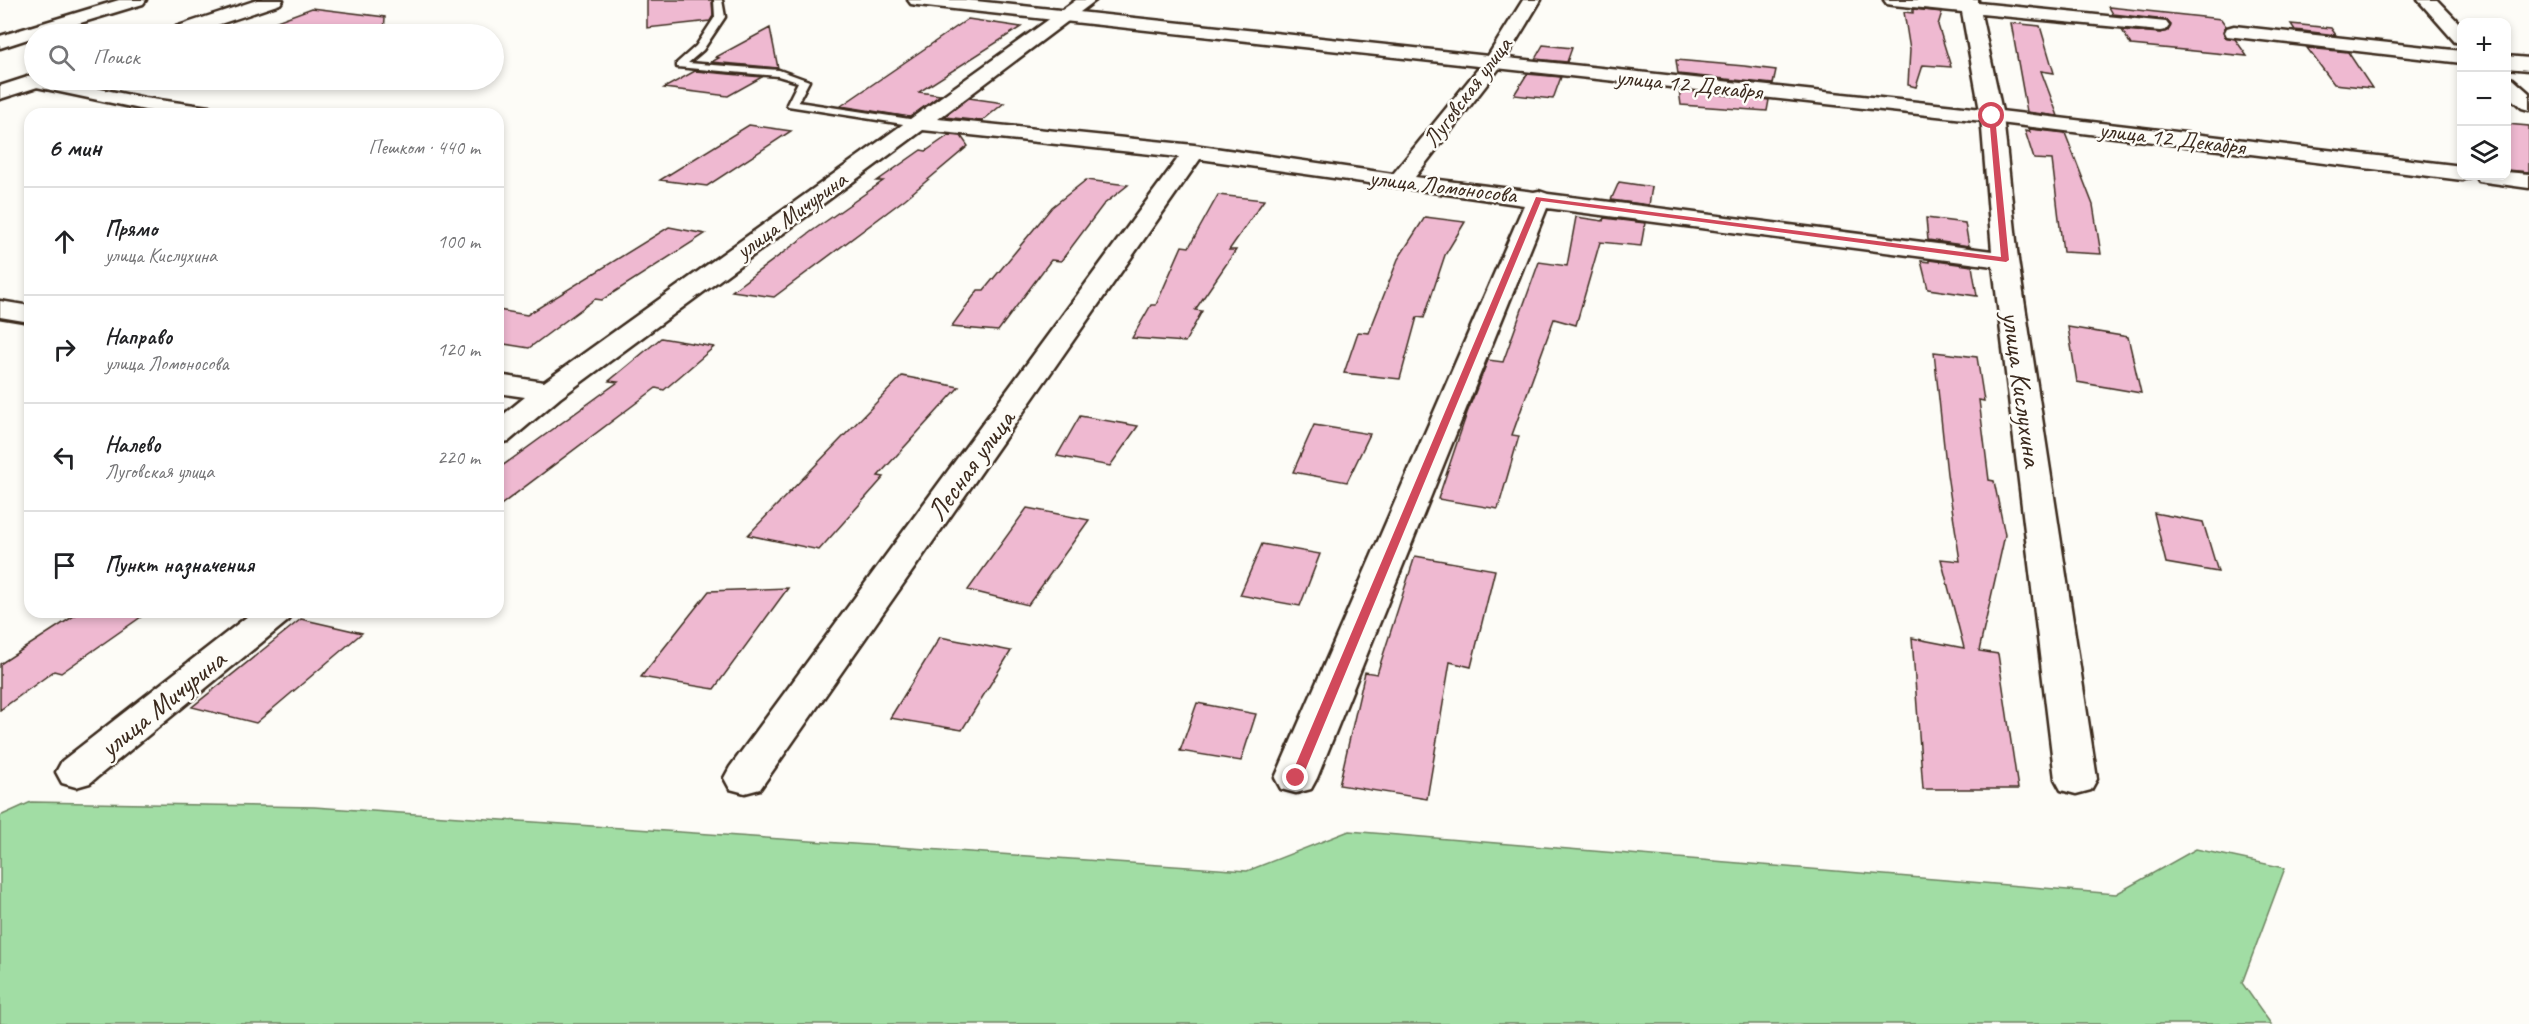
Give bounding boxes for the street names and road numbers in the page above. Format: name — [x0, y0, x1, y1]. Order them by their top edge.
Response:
street label: Луговская улица — [1416, 29, 1519, 153]
street label: улица 12 Декабря — [1612, 61, 1765, 107]
street label: улица 12 Декабря — [2095, 114, 2248, 162]
street label: улица Ломоносова — [1366, 162, 1520, 210]
street label: улица Мичурина — [728, 164, 854, 267]
street label: улица Кислухина — [1994, 307, 2051, 471]
street label: Лесная улица — [919, 401, 1024, 527]
street label: улица Мичурина — [91, 641, 234, 766]

